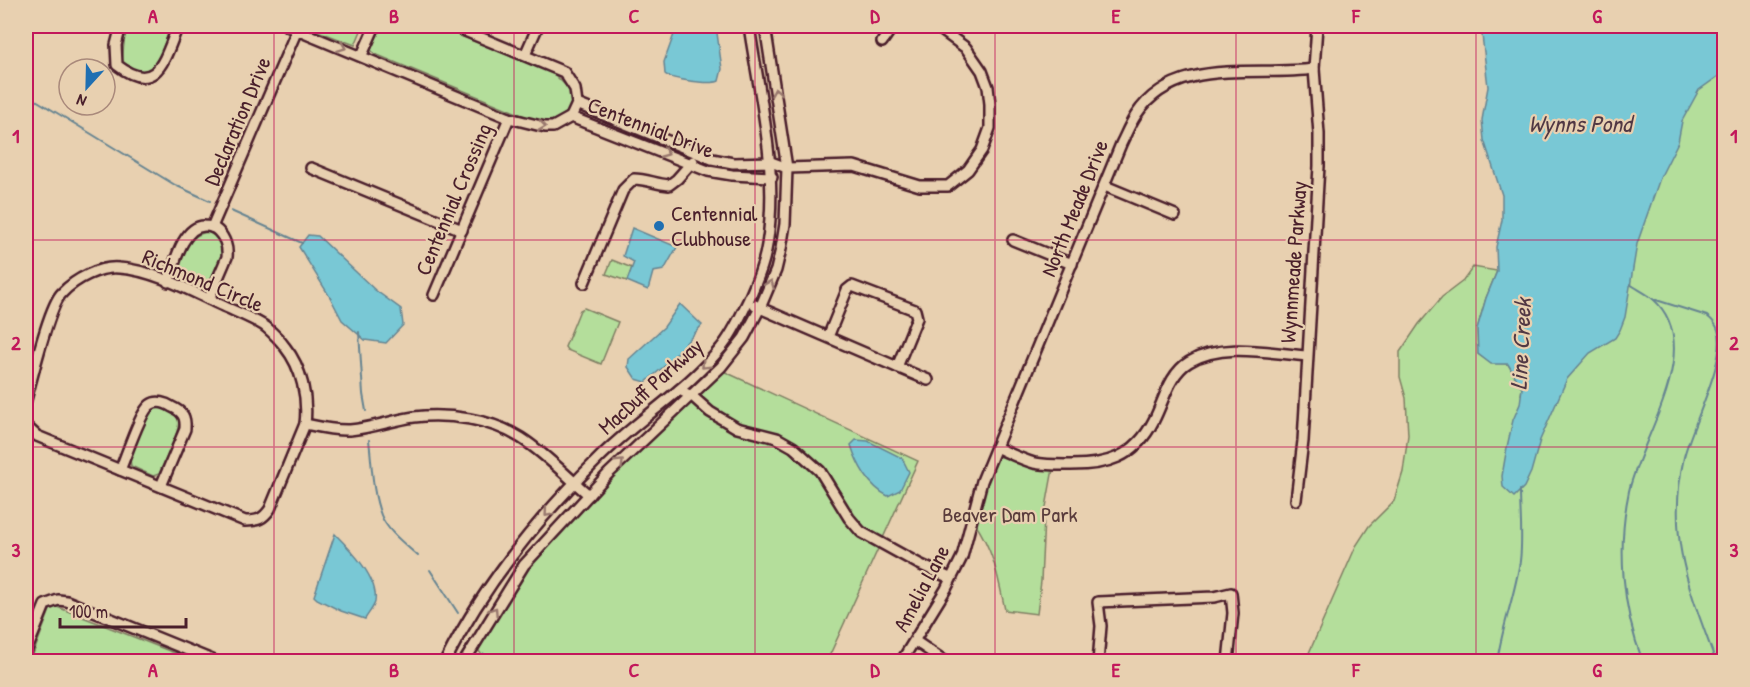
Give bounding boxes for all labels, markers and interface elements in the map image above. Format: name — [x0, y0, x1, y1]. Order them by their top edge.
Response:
text: A — [148, 2, 158, 29]
text: B — [389, 2, 399, 29]
text: C — [629, 2, 640, 29]
text: D — [870, 2, 880, 29]
text: E — [1112, 2, 1121, 29]
text: F — [1351, 2, 1361, 29]
text: G — [1592, 2, 1602, 29]
one-way arrow — [336, 40, 347, 52]
street label: Declaration Drive — [196, 52, 278, 190]
north arrow — [57, 57, 117, 117]
one-way arrow — [770, 87, 782, 96]
text: N — [73, 89, 89, 113]
street label: Centennial Drive — [584, 89, 719, 165]
water label: Wynns Pond — [1529, 107, 1635, 140]
street label: Centennial Crossing — [407, 118, 499, 280]
one-way arrow — [538, 119, 547, 132]
text: 1 — [12, 122, 20, 149]
text: 1 — [1730, 122, 1738, 149]
street label: North Meade Drive — [1033, 135, 1115, 281]
one-way arrow — [659, 146, 670, 158]
street label: Wynnmeade Parkway — [1272, 180, 1314, 344]
place label: Centennial Clubhouse — [671, 198, 758, 253]
marker: Centennial Clubhouse — [652, 219, 666, 233]
street label: Richmond Circle — [138, 241, 268, 319]
one-way arrow — [763, 279, 776, 289]
water label: Line Creek — [1502, 295, 1538, 391]
text: 2 — [11, 329, 21, 356]
text: 2 — [1729, 329, 1739, 356]
street label: MacDuff Parkway — [591, 331, 709, 441]
one-way arrow — [701, 358, 712, 369]
one-way arrow — [613, 459, 623, 470]
park label: Beaver Dam Park — [942, 499, 1078, 529]
one-way arrow — [544, 506, 555, 517]
text: 3 — [12, 536, 21, 563]
text: 3 — [1730, 536, 1739, 563]
street label: Amelia Lane — [886, 539, 957, 637]
scale bar — [60, 591, 186, 629]
text: 100 m — [69, 599, 108, 624]
one-way arrow — [487, 607, 498, 618]
text: A — [148, 656, 158, 683]
text: B — [389, 656, 399, 683]
text: C — [629, 656, 640, 683]
text: D — [870, 656, 880, 683]
text: E — [1112, 656, 1121, 683]
text: F — [1351, 656, 1361, 683]
text: G — [1592, 656, 1602, 683]

